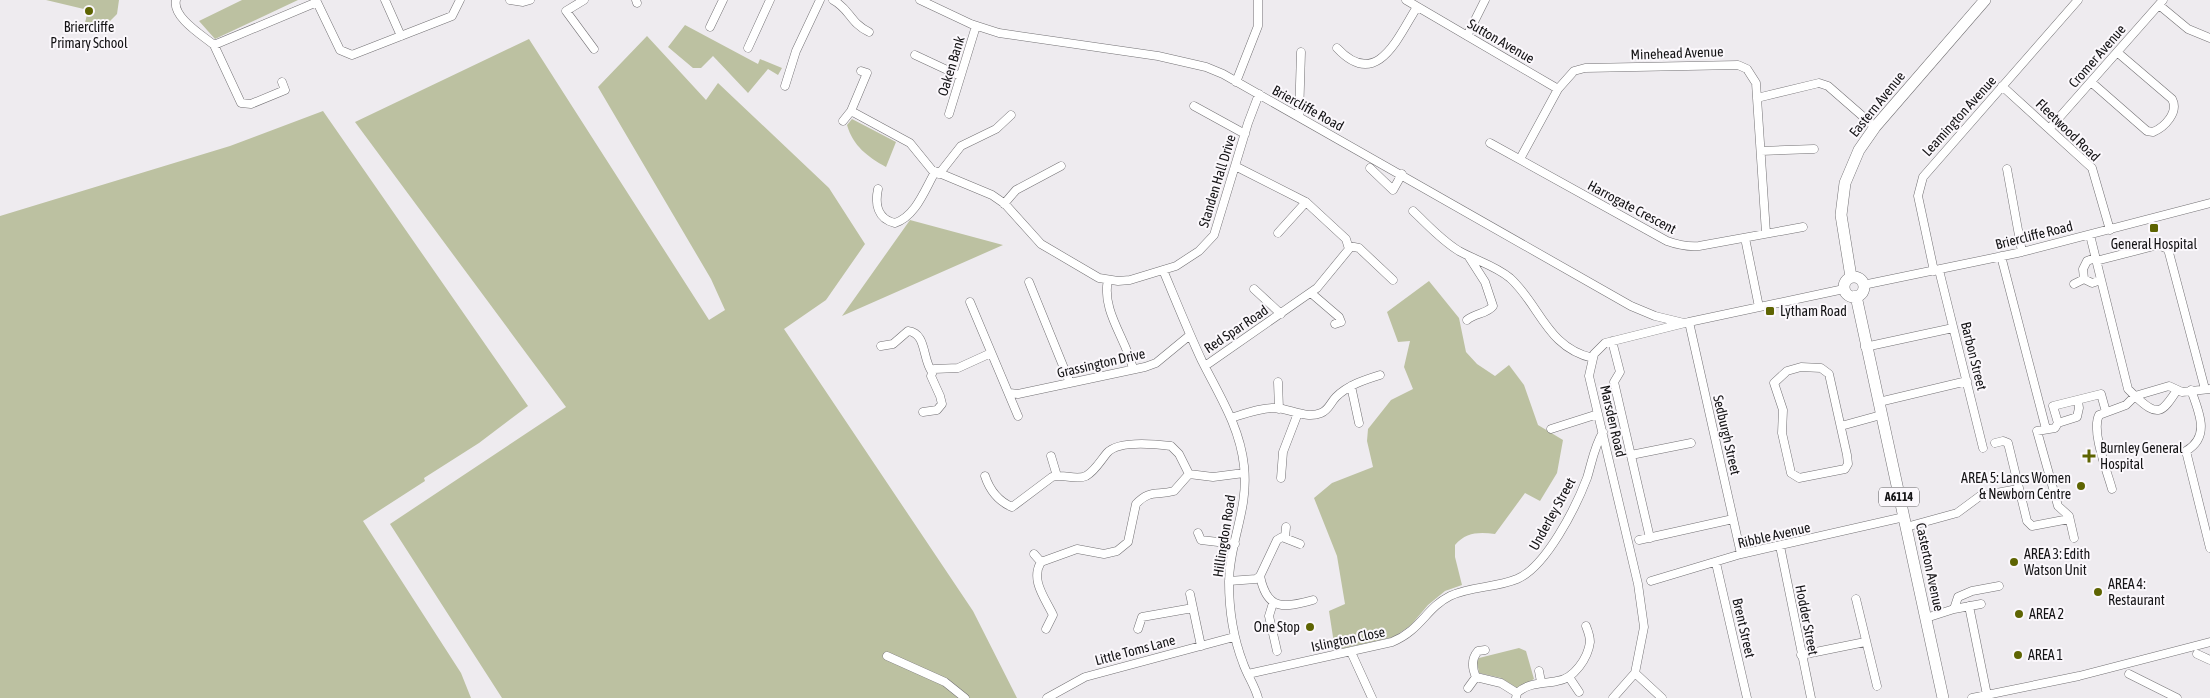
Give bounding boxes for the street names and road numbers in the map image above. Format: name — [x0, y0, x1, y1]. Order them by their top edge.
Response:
street label: Sutton Avenue — [1465, 15, 1537, 67]
street label: Cromer Avenue — [2065, 21, 2129, 91]
street label: Oaken Bank — [934, 34, 968, 98]
street label: Minehead Avenue — [1630, 43, 1724, 63]
street label: Eastern Avenue — [1846, 68, 1908, 140]
street label: Leamington Avenue — [1919, 73, 1999, 159]
street label: Briercliffe Road — [1269, 82, 1347, 134]
street label: Fleetwood Road — [2033, 96, 2103, 164]
street label: Standen Hall Drive — [1195, 133, 1239, 229]
street label: Harrogate Crescent — [1585, 177, 1679, 237]
street label: Briercliffe Road — [1994, 218, 2074, 252]
street label: Red Spar Road — [1201, 302, 1271, 356]
street label: Barbon Street — [1958, 320, 1990, 392]
street label: Grassington Drive — [1055, 345, 1147, 381]
street label: Marsden Road — [1597, 383, 1629, 459]
street label: Sedburgh Street — [1710, 394, 1744, 476]
street label: Underley Street — [1526, 475, 1578, 553]
road number: A6114 — [1879, 488, 1919, 507]
street label: Hillingdon Road — [1210, 494, 1238, 578]
street label: Ribble Avenue — [1736, 519, 1812, 551]
street label: Casterton Avenue — [1913, 521, 1947, 613]
street label: Hodder Street — [1792, 584, 1822, 656]
street label: Brent Street — [1729, 597, 1759, 659]
street label: Islington Close — [1310, 623, 1386, 655]
street label: Little Toms Lane — [1093, 632, 1177, 668]

